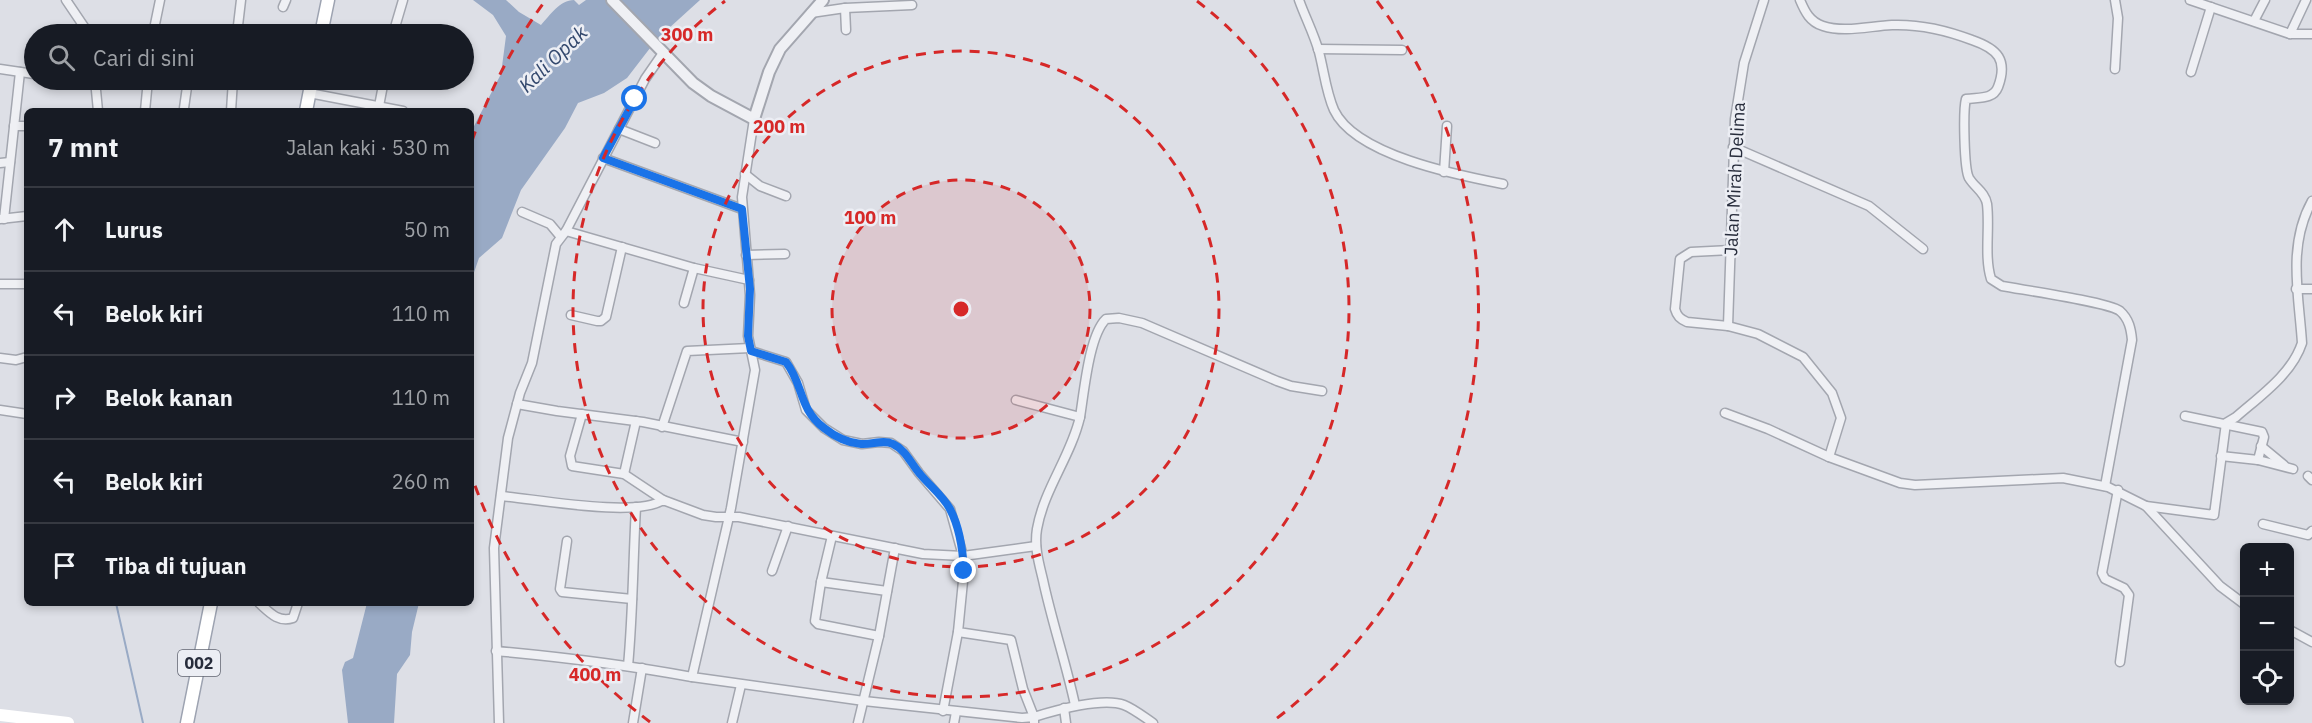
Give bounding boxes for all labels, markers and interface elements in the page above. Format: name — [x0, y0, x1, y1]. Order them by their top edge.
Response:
water label: Kali Opak — [513, 19, 593, 98]
text: 300 m — [661, 23, 713, 46]
search box — [24, 24, 474, 90]
icon: search — [45, 41, 78, 74]
text: Cari di sini — [93, 43, 195, 72]
route start — [621, 85, 647, 111]
street label: Jalan Mirah Delima — [1719, 101, 1750, 257]
text: 200 m — [753, 115, 805, 138]
text: 7 mnt — [48, 130, 118, 164]
text: Jalan kaki · 530 m — [286, 134, 450, 161]
text: 100 m — [844, 206, 896, 229]
icon: ahead — [48, 213, 81, 246]
text: Lurus — [105, 215, 163, 244]
text: 50 m — [404, 216, 450, 243]
icon: left — [48, 297, 81, 330]
text: Belok kiri — [105, 299, 203, 328]
centre of rings — [951, 299, 971, 319]
text: 110 m — [392, 300, 450, 327]
icon: right — [48, 381, 81, 414]
text: Belok kanan — [105, 383, 233, 412]
text: 110 m — [392, 384, 450, 411]
icon: left — [48, 465, 81, 498]
text: Belok kiri — [105, 467, 203, 496]
text: 260 m — [392, 468, 450, 495]
map controls — [2240, 543, 2294, 705]
button: + — [2240, 543, 2294, 597]
icon: arrive — [48, 549, 81, 582]
text: Tiba di tujuan — [105, 551, 247, 580]
route end — [950, 557, 976, 583]
button: − — [2240, 597, 2294, 651]
road number: 002 — [178, 650, 220, 676]
button: locate — [2240, 651, 2294, 705]
text: 400 m — [569, 663, 621, 686]

